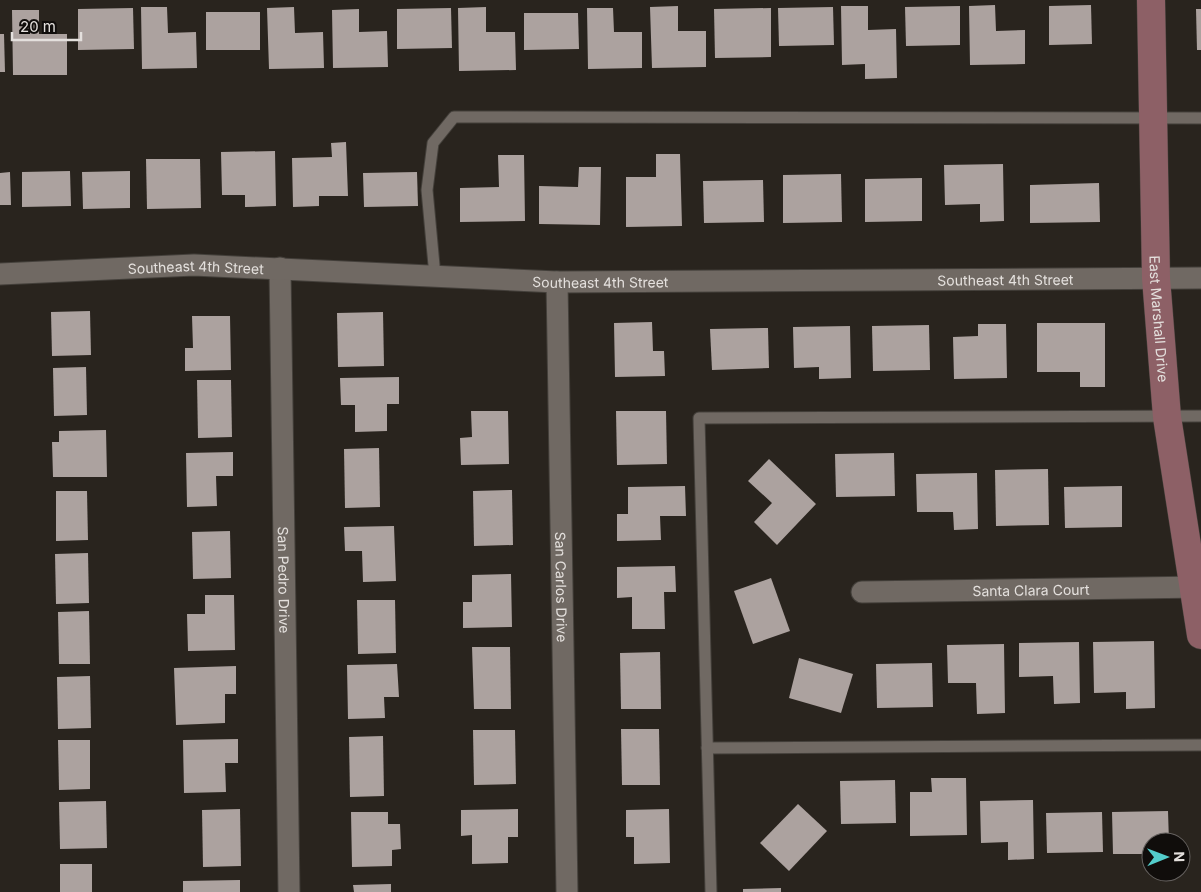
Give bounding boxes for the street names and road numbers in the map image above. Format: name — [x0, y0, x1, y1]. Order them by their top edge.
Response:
street label: East Marshall Drive — [1147, 255, 1173, 383]
street label: Southeast 4th Street — [127, 256, 265, 277]
street label: Southeast 4th Street — [937, 270, 1074, 288]
street label: Southeast 4th Street — [532, 272, 669, 291]
street label: San Pedro Drive — [275, 526, 294, 634]
street label: San Carlos Drive — [553, 532, 571, 642]
street label: Santa Clara Court — [972, 580, 1090, 599]

